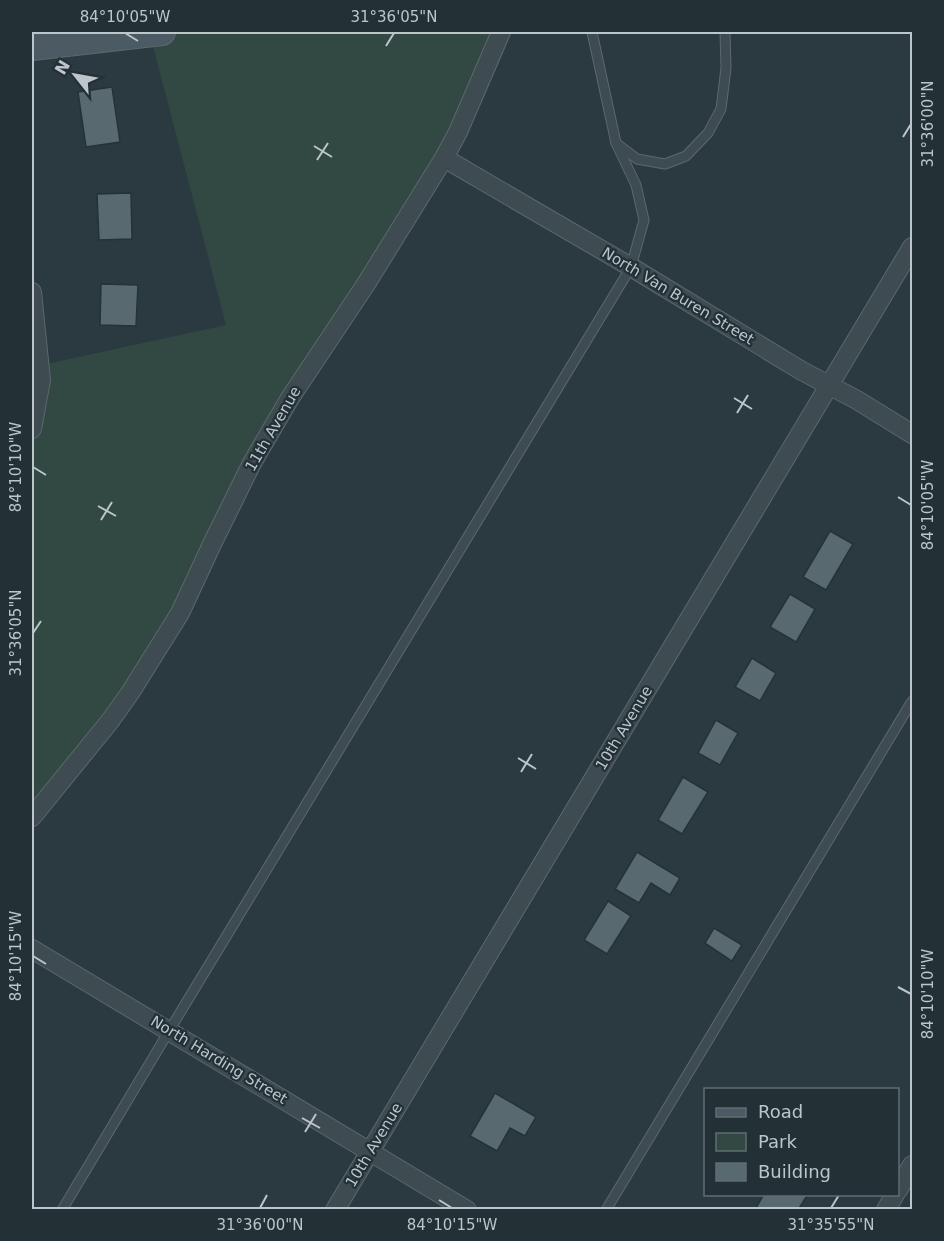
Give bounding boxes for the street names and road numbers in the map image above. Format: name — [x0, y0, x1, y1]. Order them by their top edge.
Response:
street label: North Van Buren Street — [599, 243, 757, 349]
street label: 11th Avenue — [241, 383, 305, 475]
street label: 10th Avenue — [592, 683, 656, 773]
street label: North Harding Street — [147, 1012, 291, 1108]
street label: 10th Avenue — [342, 1100, 406, 1190]

